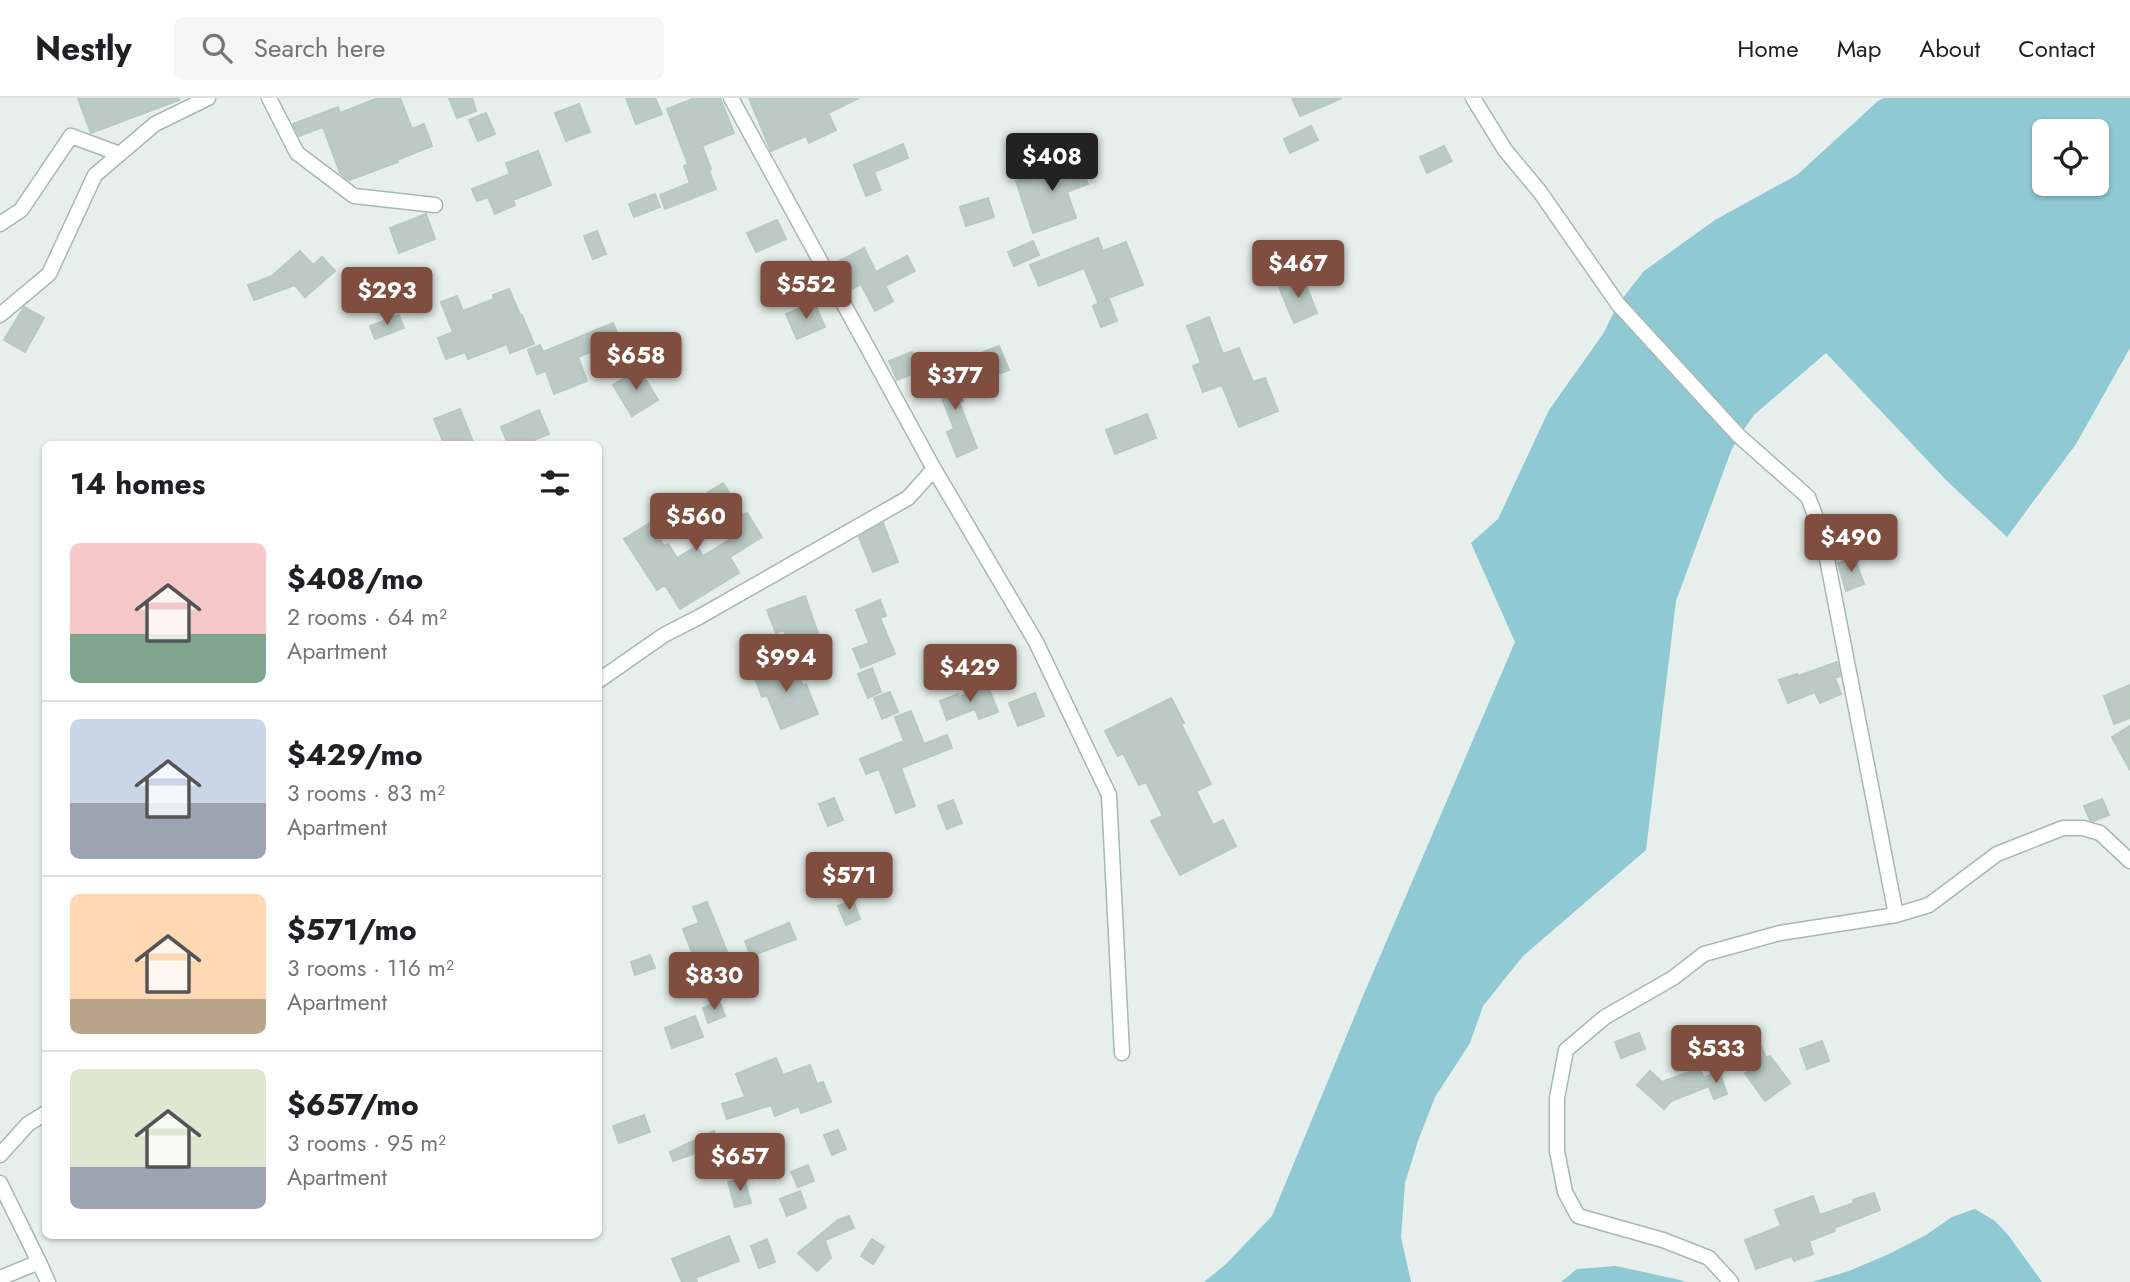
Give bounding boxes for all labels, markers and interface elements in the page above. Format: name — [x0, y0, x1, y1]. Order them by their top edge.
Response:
search box — [174, 17, 664, 80]
text: Nestly — [35, 25, 132, 72]
icon: search — [198, 29, 236, 67]
text: Search here — [254, 29, 385, 67]
text: Home — [1737, 31, 1799, 66]
text: Map — [1837, 31, 1881, 66]
text: About — [1919, 31, 1980, 66]
text: Contact — [2018, 31, 2095, 66]
map controls — [2032, 119, 2109, 196]
button: locate — [2032, 119, 2109, 196]
pin: $408 — [1011, 134, 1093, 193]
text: $408 — [1022, 139, 1082, 173]
pin: $467 — [1257, 240, 1339, 300]
text: $467 — [1268, 246, 1328, 280]
pin: $552 — [765, 262, 847, 321]
text: $552 — [776, 267, 836, 301]
pin: $293 — [346, 268, 428, 327]
text: $293 — [357, 273, 417, 307]
pin: $658 — [595, 332, 677, 392]
text: $658 — [607, 338, 665, 372]
pin: $377 — [914, 352, 996, 412]
text: $377 — [927, 358, 983, 392]
text: 14 homes — [70, 462, 205, 505]
icon: filters — [536, 464, 574, 502]
pin: $560 — [655, 494, 737, 553]
text: $560 — [666, 499, 726, 533]
pin: $490 — [1810, 514, 1892, 574]
text: $490 — [1821, 520, 1881, 554]
text: $408/mo — [287, 557, 423, 600]
icon: home — [126, 571, 210, 655]
text: 2 rooms · 64 m² — [287, 600, 447, 634]
text: Apartment — [287, 634, 387, 668]
pin: $994 — [745, 634, 827, 694]
text: $994 — [755, 640, 817, 674]
pin: $429 — [929, 644, 1011, 704]
text: $429 — [940, 650, 1000, 684]
text: $429/mo — [287, 733, 423, 776]
icon: home — [126, 747, 210, 831]
text: 3 rooms · 83 m² — [287, 776, 445, 810]
text: Apartment — [287, 810, 387, 844]
pin: $571 — [808, 852, 890, 912]
text: $571 — [822, 858, 876, 892]
text: $571/mo — [287, 908, 417, 951]
icon: home — [126, 922, 210, 1006]
text: 3 rooms · 116 m² — [287, 951, 454, 985]
pin: $830 — [673, 953, 755, 1012]
text: $830 — [685, 958, 743, 992]
text: Apartment — [287, 985, 387, 1019]
pin: $533 — [1675, 1026, 1757, 1085]
text: $533 — [1687, 1031, 1745, 1065]
text: $657/mo — [287, 1083, 419, 1126]
icon: home — [126, 1097, 210, 1181]
text: 3 rooms · 95 m² — [287, 1126, 446, 1160]
pin: $657 — [699, 1134, 781, 1193]
text: $657 — [711, 1139, 769, 1173]
text: Apartment — [287, 1160, 387, 1194]

